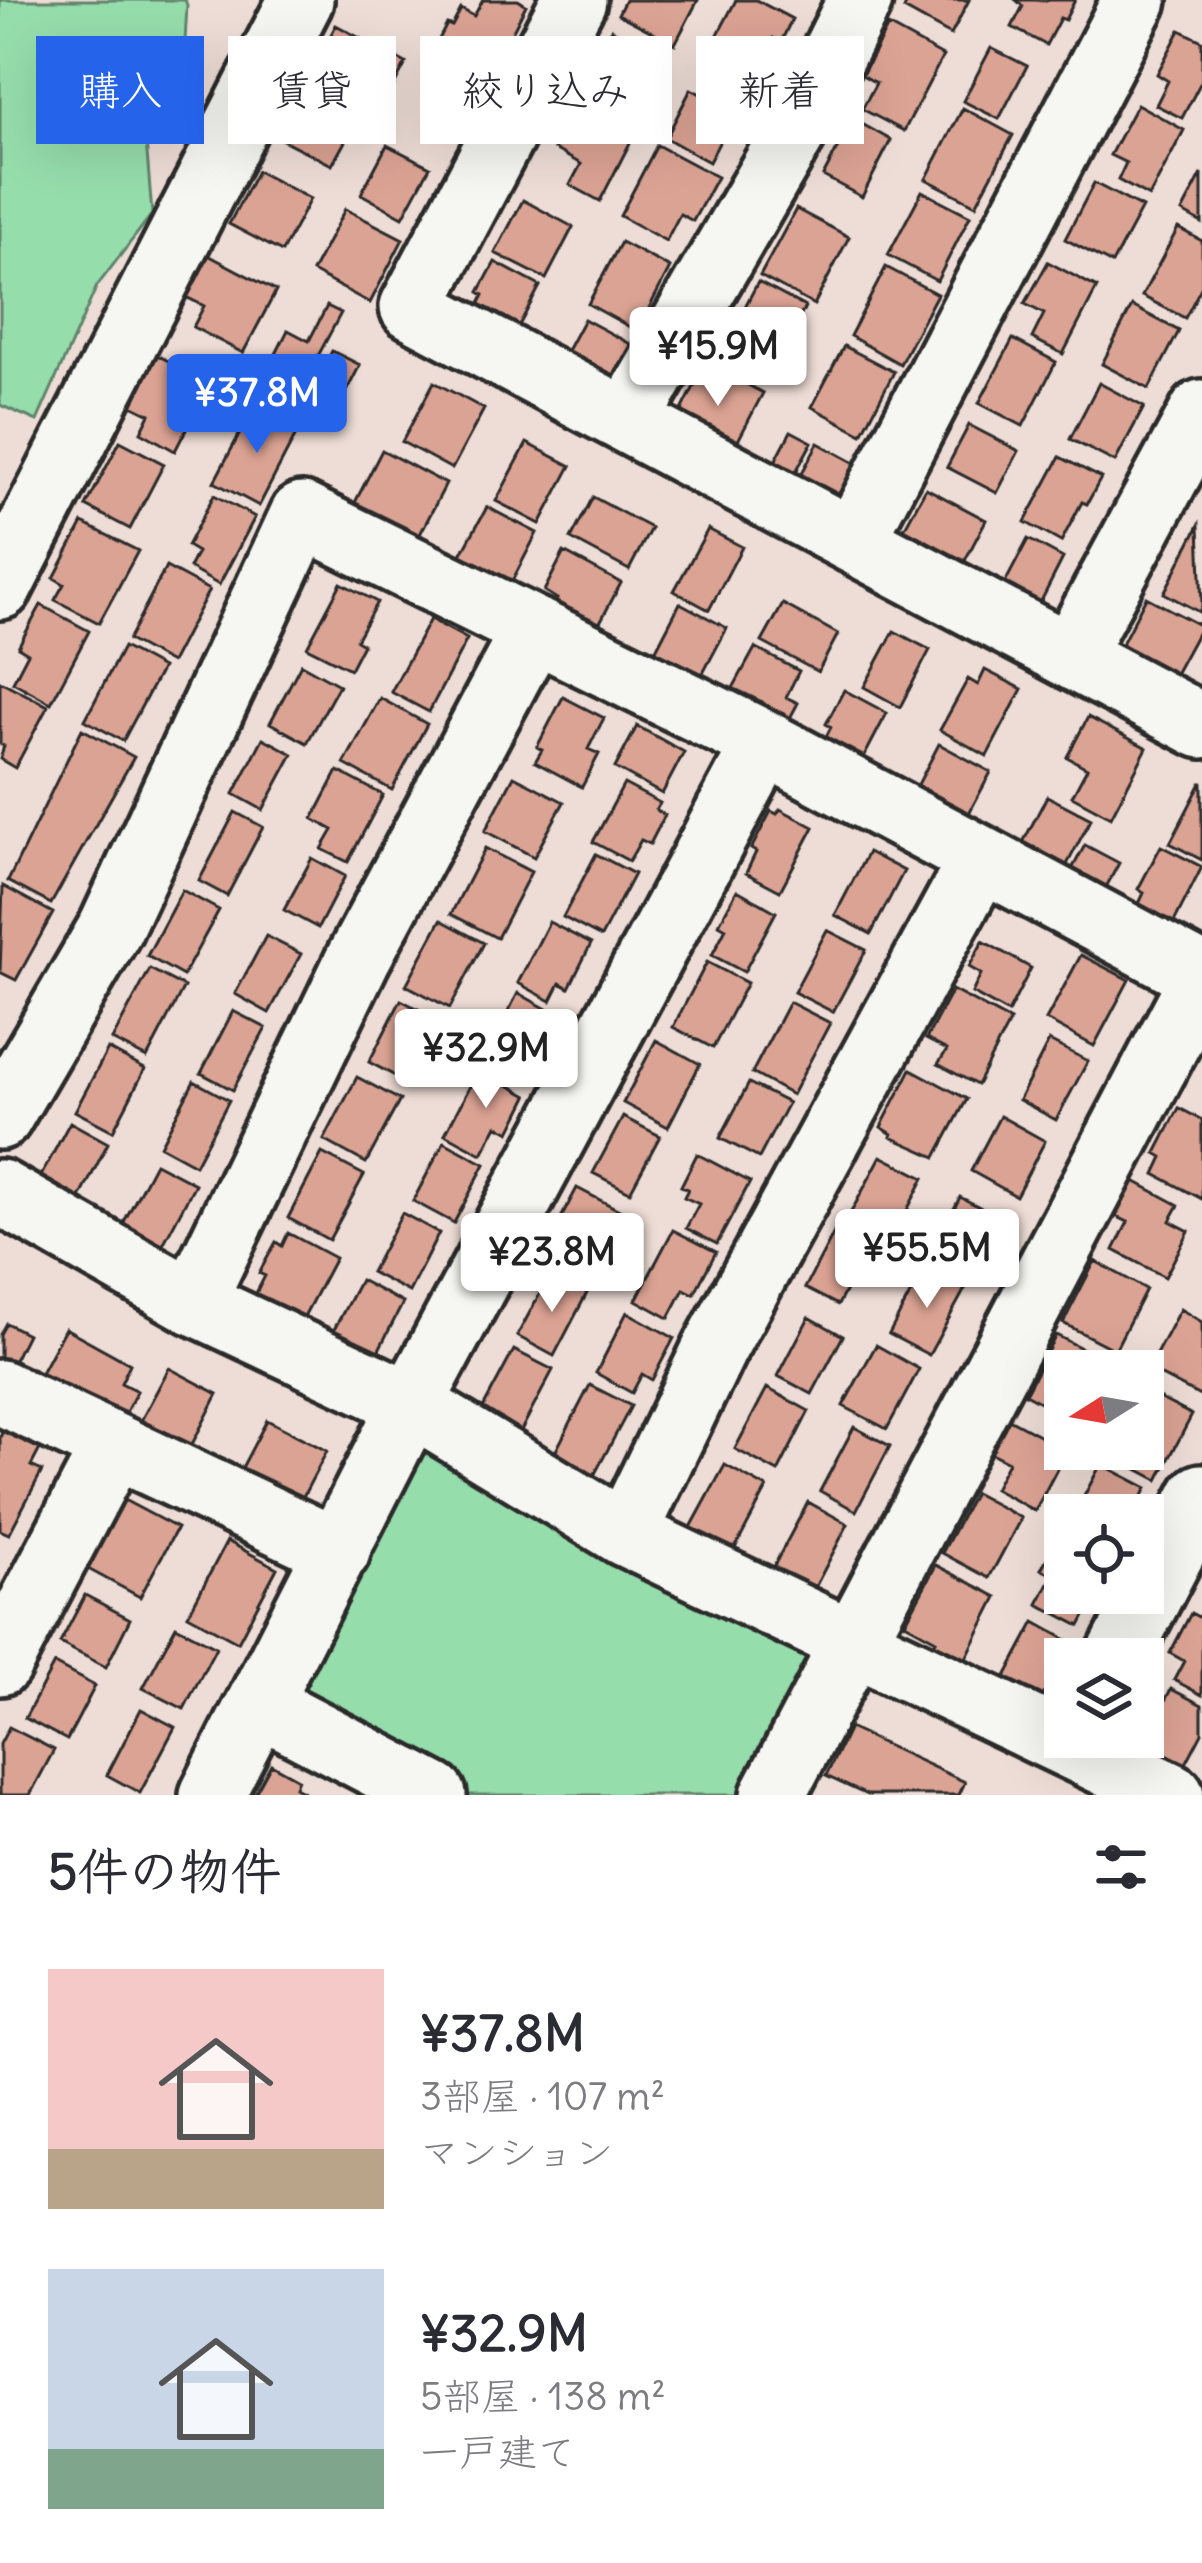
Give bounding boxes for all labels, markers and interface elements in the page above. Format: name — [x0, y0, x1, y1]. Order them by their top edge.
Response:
chip: 購入 — [36, 36, 204, 144]
chip: 賃貸 — [228, 36, 396, 144]
chip: 絞り込み — [420, 36, 672, 144]
chip: 新着 — [696, 36, 864, 144]
pin: ¥15.9M — [620, 307, 816, 409]
text: ¥15.9M — [657, 321, 779, 370]
pin: ¥37.8M — [159, 354, 355, 456]
text: ¥37.8M — [194, 368, 320, 417]
pin: ¥32.9M — [388, 1009, 584, 1111]
text: ¥32.9M — [422, 1023, 550, 1072]
pin: ¥55.5M — [829, 1209, 1025, 1311]
pin: ¥23.8M — [454, 1213, 650, 1315]
text: ¥55.5M — [862, 1223, 992, 1272]
text: ¥23.8M — [488, 1227, 616, 1276]
north arrow — [1044, 1350, 1164, 1470]
map controls — [1044, 1350, 1164, 1758]
button: locate — [1044, 1494, 1164, 1614]
button: layers — [1044, 1638, 1164, 1758]
icon: filters — [1088, 1834, 1154, 1900]
text: 5件の物件 — [48, 1839, 281, 1903]
text: ¥37.8M — [420, 2001, 585, 2065]
icon: home — [144, 2017, 288, 2161]
text: 3部屋 · 107 m² — [420, 2072, 665, 2121]
text: マンション — [420, 2128, 613, 2177]
text: ¥32.9M — [420, 2301, 588, 2365]
icon: home — [144, 2317, 288, 2461]
text: 5部屋 · 138 m² — [420, 2372, 666, 2421]
text: 一戸建て — [420, 2428, 576, 2477]

